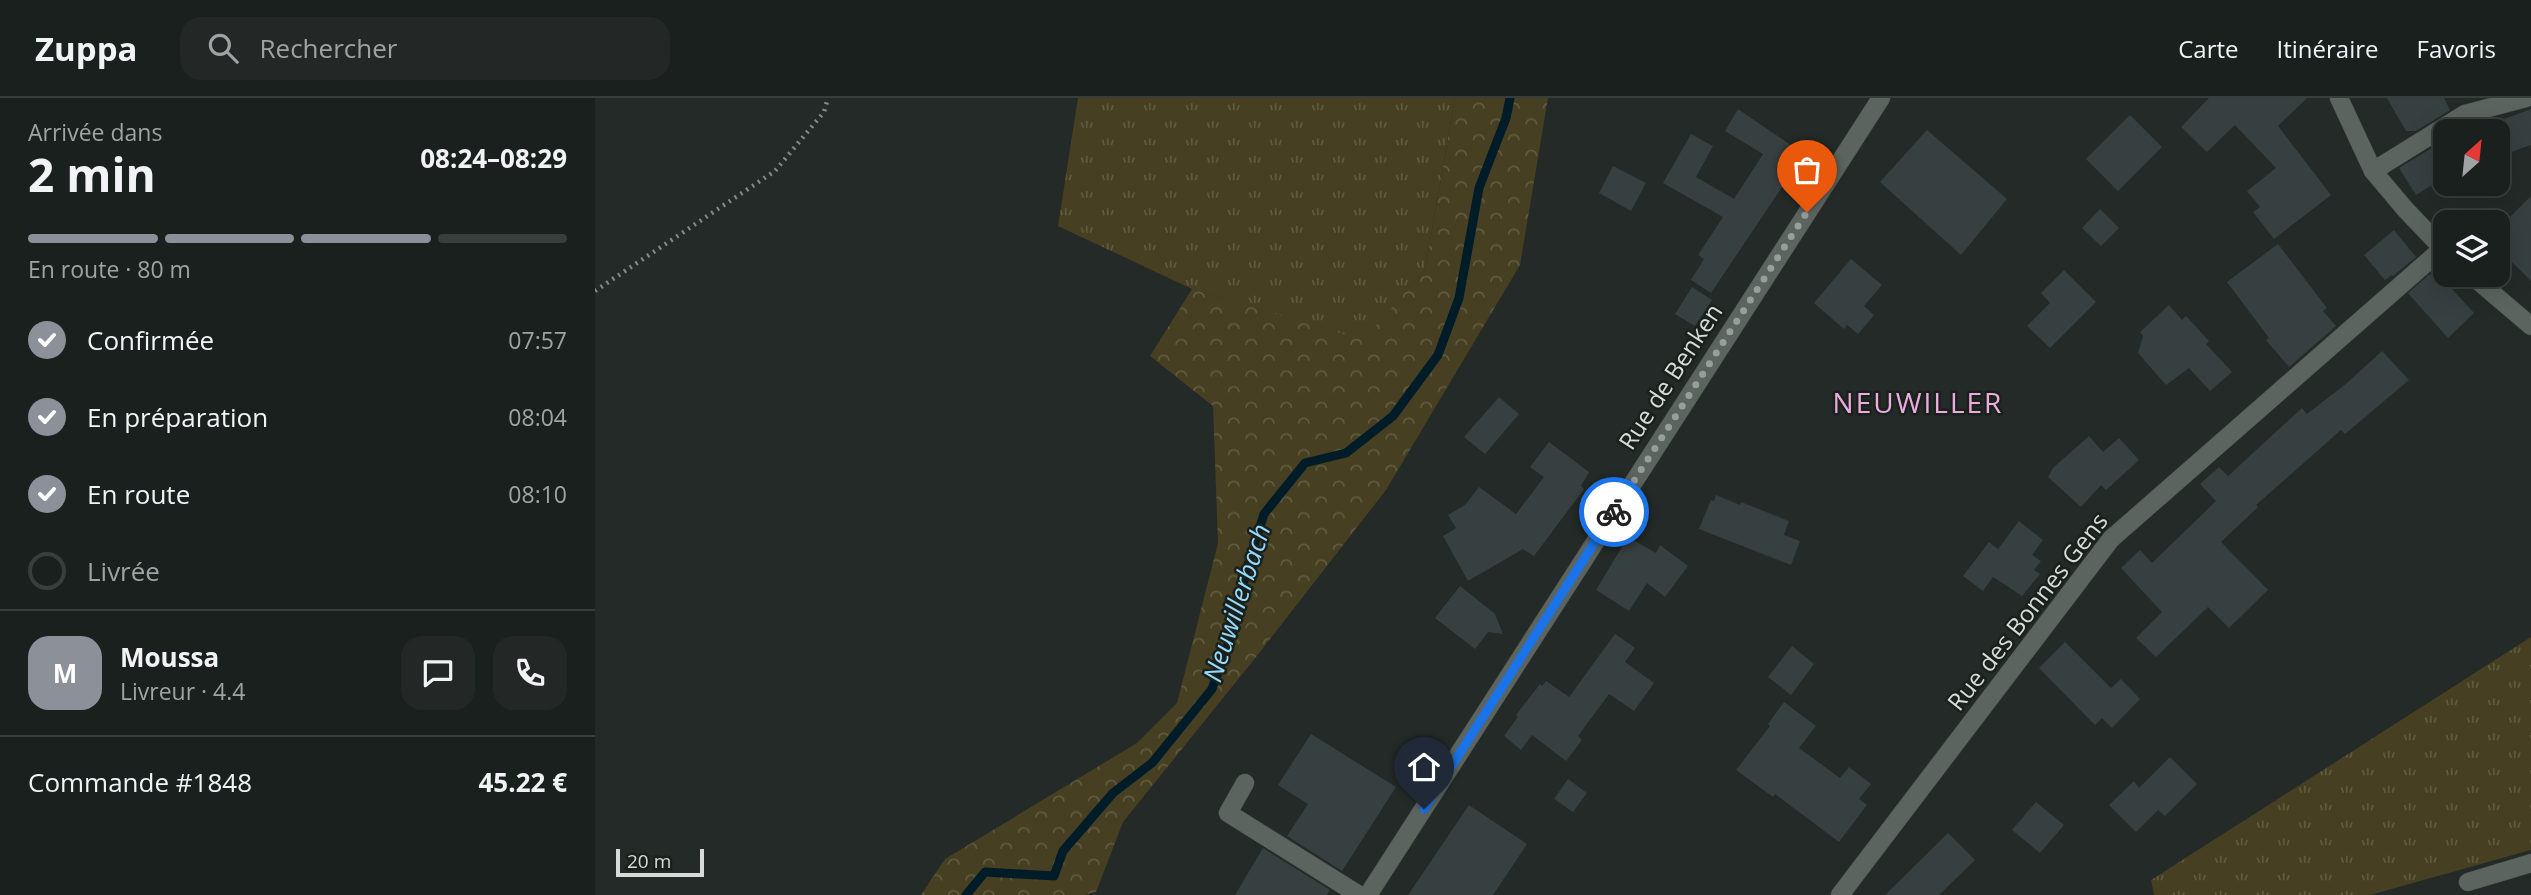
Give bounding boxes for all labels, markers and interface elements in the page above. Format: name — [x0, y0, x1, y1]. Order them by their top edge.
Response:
search box — [180, 17, 670, 80]
text: Zuppa — [35, 26, 138, 71]
icon: search — [204, 29, 242, 67]
text: Rechercher — [260, 30, 397, 66]
text: Carte — [2178, 32, 2239, 65]
text: Itinéraire — [2277, 32, 2379, 65]
text: Favoris — [2417, 32, 2496, 65]
text: Arrivée dans — [28, 116, 162, 148]
north arrow — [2433, 119, 2509, 196]
map controls — [2433, 119, 2510, 287]
text: 08:24–08:29 — [420, 140, 567, 176]
pin — [1777, 140, 1837, 212]
text: 2 min — [28, 143, 156, 205]
icon: bag — [1788, 151, 1826, 189]
button: layers — [2433, 210, 2510, 287]
text: En route · 80 m — [28, 253, 191, 285]
street label: Rue de Benken — [1610, 297, 1729, 456]
icon: check — [28, 321, 66, 359]
text: Confirmée — [87, 322, 214, 358]
text: 07:57 — [508, 324, 567, 356]
district label: NEUWILLER — [1833, 383, 2003, 421]
icon: check — [28, 398, 66, 436]
text: En préparation — [87, 399, 268, 435]
text: 08:04 — [508, 401, 567, 433]
icon: check — [28, 475, 66, 513]
text: En route — [87, 476, 190, 512]
courier — [1579, 477, 1649, 547]
text: 08:10 — [508, 478, 567, 510]
icon: bike — [1595, 493, 1633, 531]
street label: Rue des Bonnes Gens — [1939, 505, 2115, 717]
water label: Neuwillerbach — [1194, 519, 1279, 686]
text: Livrée — [87, 553, 160, 589]
button: chat — [401, 636, 475, 710]
button: phone — [493, 636, 567, 710]
text: Moussa — [120, 639, 219, 675]
text: M — [53, 655, 77, 691]
text: Livreur · 4.4 — [120, 675, 245, 707]
pin — [1394, 737, 1454, 809]
icon: home — [1405, 748, 1443, 786]
text: Commande #1848 — [28, 764, 252, 800]
text: 45.22 € — [479, 764, 567, 800]
scale bar — [616, 846, 703, 878]
text: 20 m — [627, 848, 671, 874]

